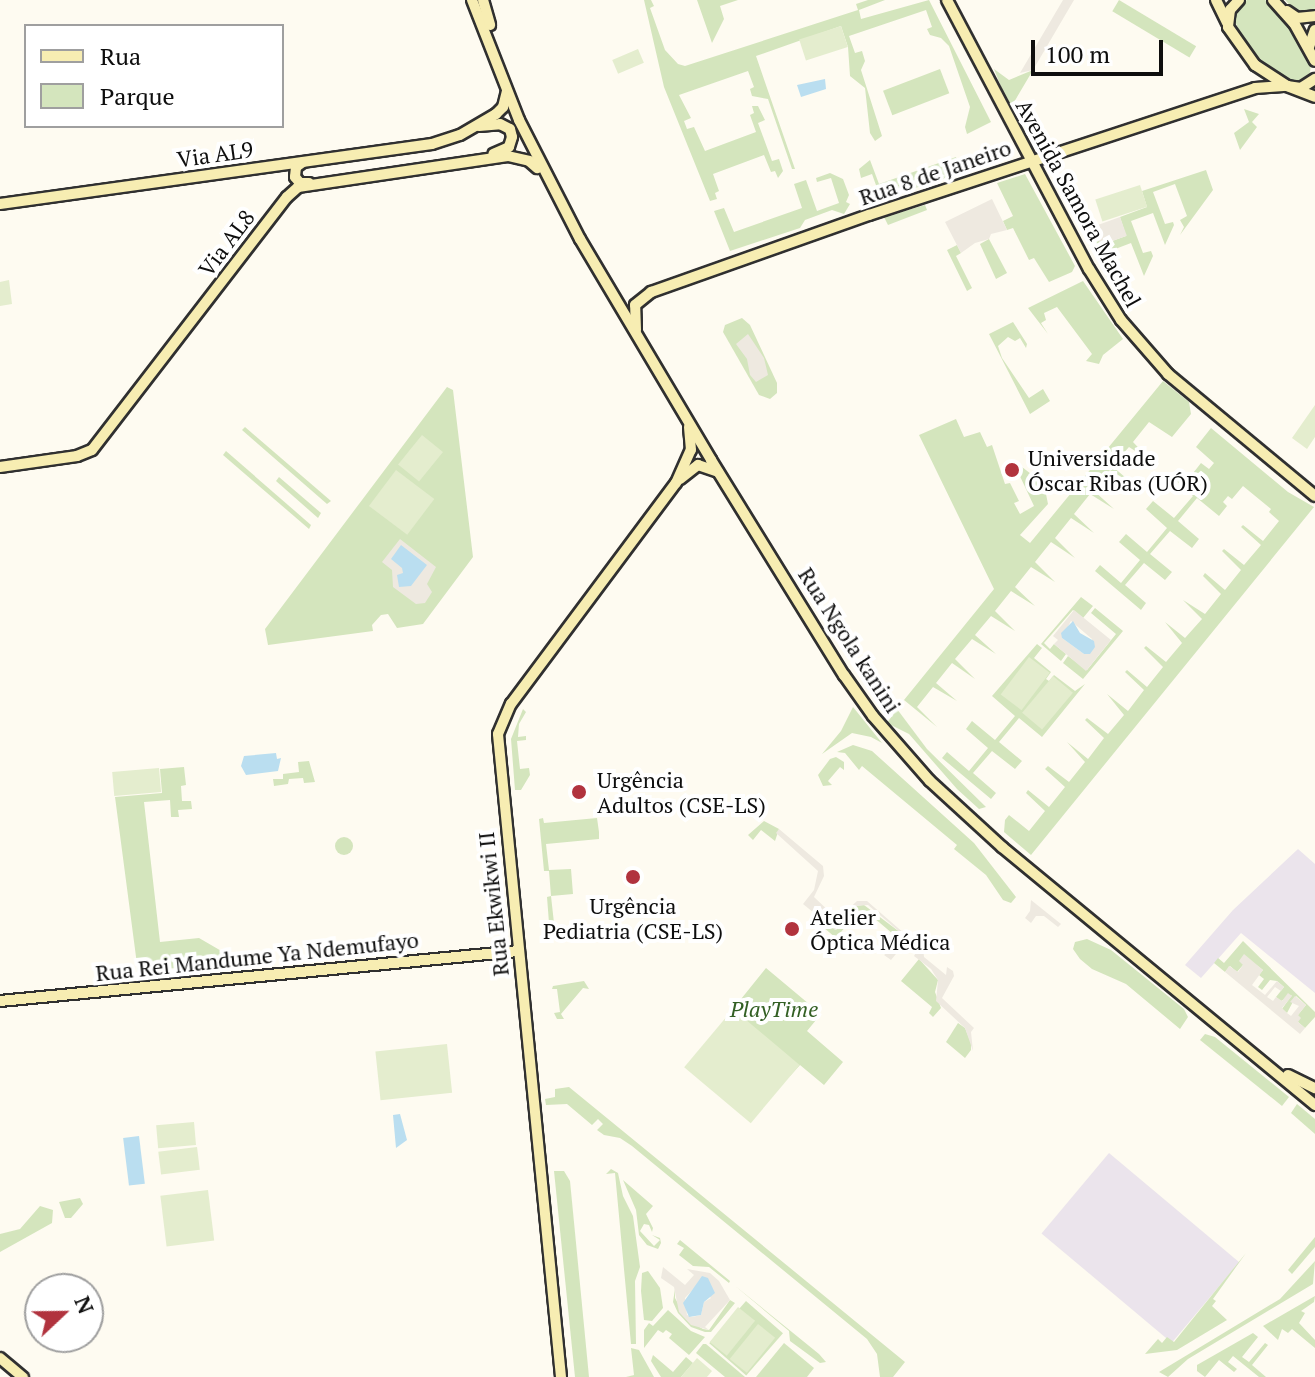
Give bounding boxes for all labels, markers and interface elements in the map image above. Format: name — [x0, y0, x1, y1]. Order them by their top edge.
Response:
legend — [24, 24, 284, 128]
scale bar — [1035, 24, 1167, 74]
text: 100 m — [1045, 38, 1110, 70]
text: Rua — [100, 40, 141, 72]
text: Parque — [100, 80, 175, 112]
street label: Avenida Samora Machel — [1011, 94, 1147, 312]
street label: Rua 8 de Janeiro — [856, 134, 1014, 210]
street label: Via AL9 — [175, 136, 255, 172]
street label: Via AL8 — [192, 204, 260, 282]
place label: Universidade Óscar Ribas (UÓR) — [1028, 444, 1208, 496]
marker: Universidade Óscar Ribas (UÓR) — [1003, 461, 1021, 479]
street label: Rua Ngola kanini — [793, 562, 907, 718]
place label: Urgência Adultos (CSE-LS) — [597, 766, 766, 818]
marker: Urgência Adultos (CSE-LS) — [568, 781, 590, 803]
street label: Rua Ekwikwi II — [472, 831, 514, 977]
marker: Urgência Pediatria (CSE-LS) — [622, 866, 644, 888]
place label: Urgência Pediatria (CSE-LS) — [543, 892, 723, 944]
place label: Atelier Óptica Médica — [810, 903, 950, 954]
marker: Atelier Óptica Médica — [781, 918, 803, 940]
street label: Rua Rei Mandume Ya Ndemufayo — [94, 926, 420, 986]
park label: PlayTime — [730, 996, 818, 1022]
north arrow — [24, 1273, 104, 1353]
text: N — [68, 1291, 101, 1318]

